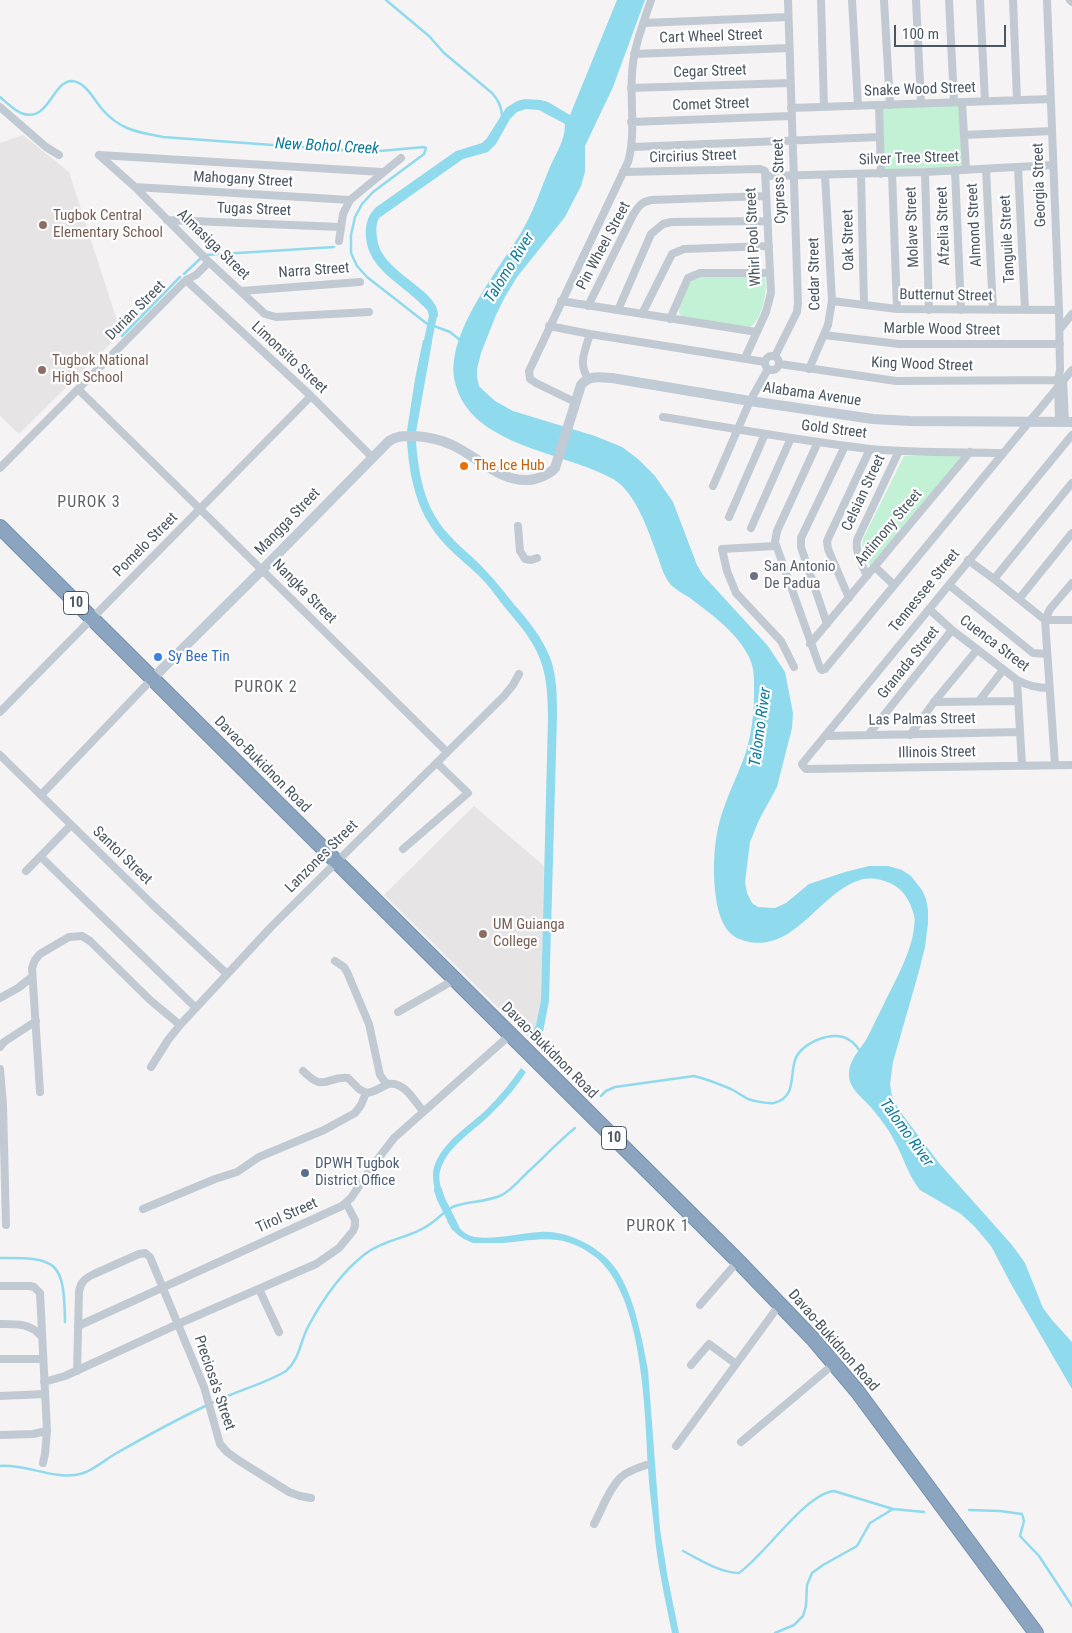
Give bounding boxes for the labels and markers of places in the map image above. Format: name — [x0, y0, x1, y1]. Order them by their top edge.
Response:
place label: Tugbok Central Elementary School — [53, 207, 163, 242]
marker: Tugbok Central Elementary School — [37, 219, 49, 231]
place label: Tugbok National High School — [52, 352, 149, 387]
marker: Tugbok National High School — [36, 364, 48, 376]
place label: The Ice Hub — [474, 457, 545, 475]
marker: The Ice Hub — [458, 460, 470, 472]
place label: San Antonio De Padua — [764, 558, 836, 593]
marker: San Antonio De Padua — [748, 570, 760, 582]
place label: Sy Bee Tin — [168, 648, 230, 666]
marker: Sy Bee Tin — [152, 651, 164, 663]
place label: UM Guianga College — [493, 916, 565, 951]
marker: UM Guianga College — [477, 928, 489, 940]
place label: DPWH Tugbok District Office — [315, 1155, 399, 1190]
marker: DPWH Tugbok District Office — [299, 1167, 311, 1179]

